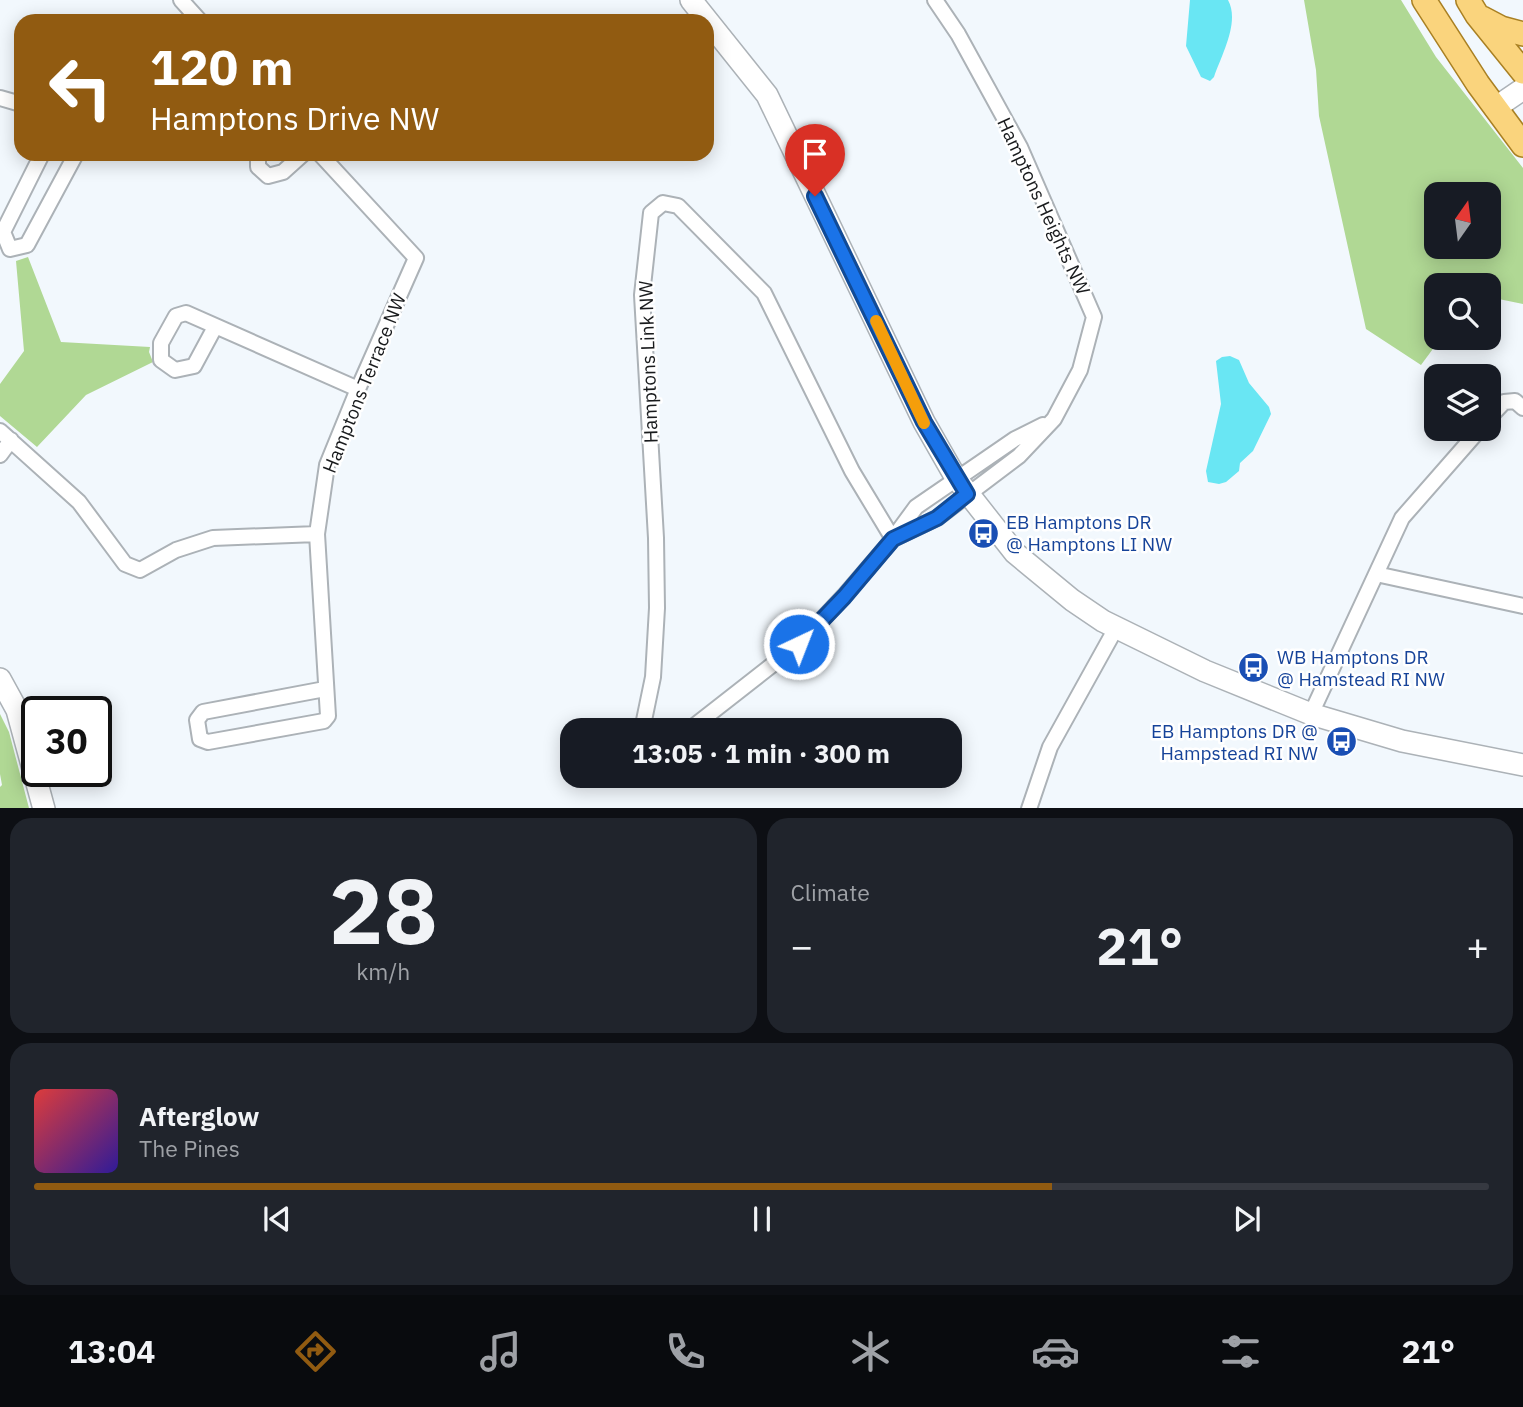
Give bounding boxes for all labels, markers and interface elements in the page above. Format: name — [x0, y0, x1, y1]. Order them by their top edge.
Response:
text: 120 m — [150, 35, 294, 98]
icon: left — [35, 42, 126, 133]
text: Hamptons Drive NW — [150, 97, 439, 139]
street label: Hamptons Heights NW — [992, 113, 1096, 299]
pin — [785, 124, 845, 196]
icon: arrive — [796, 135, 834, 173]
north arrow — [1424, 182, 1502, 259]
map controls — [1424, 182, 1501, 441]
button: search — [1424, 273, 1501, 350]
street label: Hamptons Link NW — [633, 280, 663, 444]
street label: Hamptons Terrace NW — [317, 290, 411, 476]
button: layers — [1424, 364, 1501, 441]
place label: EB Hamptons DR @ Hamptons LI NW — [1006, 510, 1172, 556]
bus stop icon: EB Hamptons DR @ Hamptons LI NW — [966, 516, 1000, 550]
position arrow — [762, 607, 836, 681]
place label: WB Hamptons DR @ Hamstead RI NW — [1277, 645, 1445, 691]
bus stop icon: WB Hamptons DR @ Hamstead RI NW — [1237, 651, 1271, 685]
speed limit sign: 30 — [21, 696, 112, 787]
place label: EB Hamptons DR @ Hampstead RI NW — [1151, 719, 1318, 765]
bus stop icon: EB Hamptons DR @ Hampstead RI NW — [1324, 725, 1358, 759]
text: 13:05 · 1 min · 300 m — [632, 736, 890, 770]
text: 28 — [329, 851, 438, 969]
text: Climate — [791, 877, 870, 907]
text: 21° — [1096, 912, 1183, 979]
text: − — [791, 921, 813, 970]
text: + — [1466, 921, 1489, 970]
text: km/h — [356, 956, 410, 986]
text: Afterglow — [139, 1099, 259, 1133]
text: The Pines — [139, 1133, 240, 1163]
icon: previous — [258, 1200, 296, 1238]
icon: pause — [743, 1200, 781, 1238]
icon: next — [1228, 1200, 1266, 1238]
icon: directions — [291, 1327, 340, 1376]
icon: music — [476, 1327, 525, 1376]
icon: phone — [661, 1327, 710, 1376]
icon: climate — [846, 1327, 895, 1376]
icon: car — [1031, 1327, 1080, 1376]
icon: filters — [1216, 1327, 1265, 1376]
text: 13:04 — [68, 1330, 155, 1372]
text: 21° — [1401, 1330, 1455, 1372]

